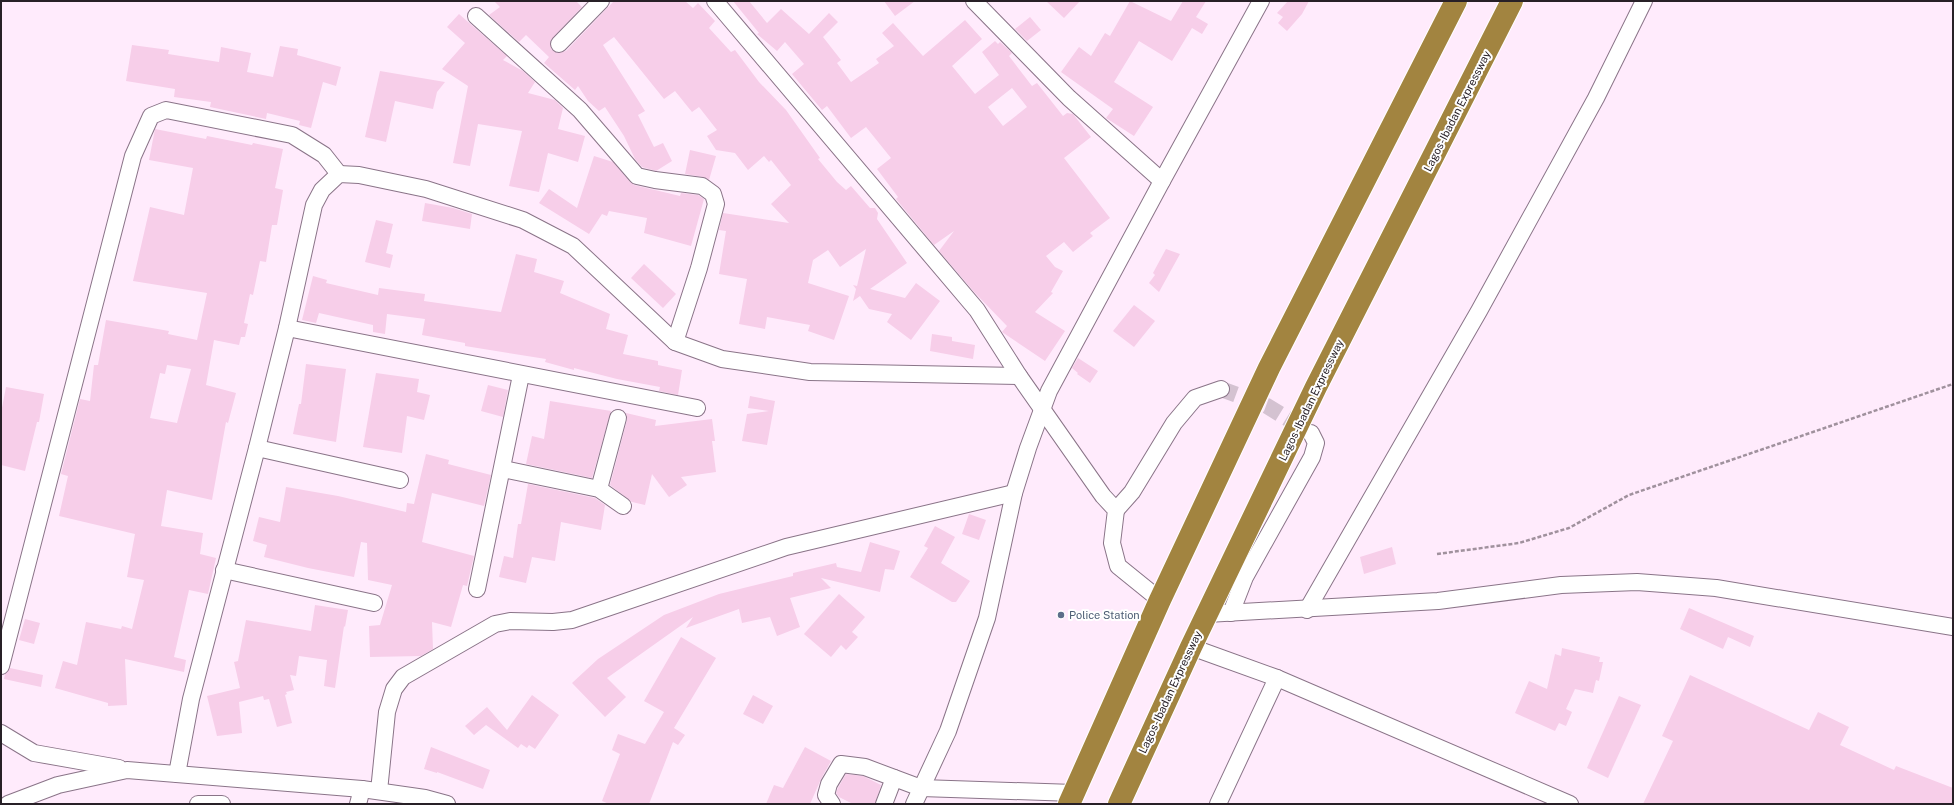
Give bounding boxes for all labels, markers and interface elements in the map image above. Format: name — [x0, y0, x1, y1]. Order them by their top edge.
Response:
street label: Lagos-Ibadan Expressway — [1421, 49, 1493, 173]
street label: Lagos-Ibadan Expressway — [1276, 337, 1346, 463]
place label: Police Station — [1069, 609, 1140, 621]
marker: Police Station — [1056, 610, 1066, 620]
street label: Lagos-Ibadan Expressway — [1136, 629, 1204, 755]

